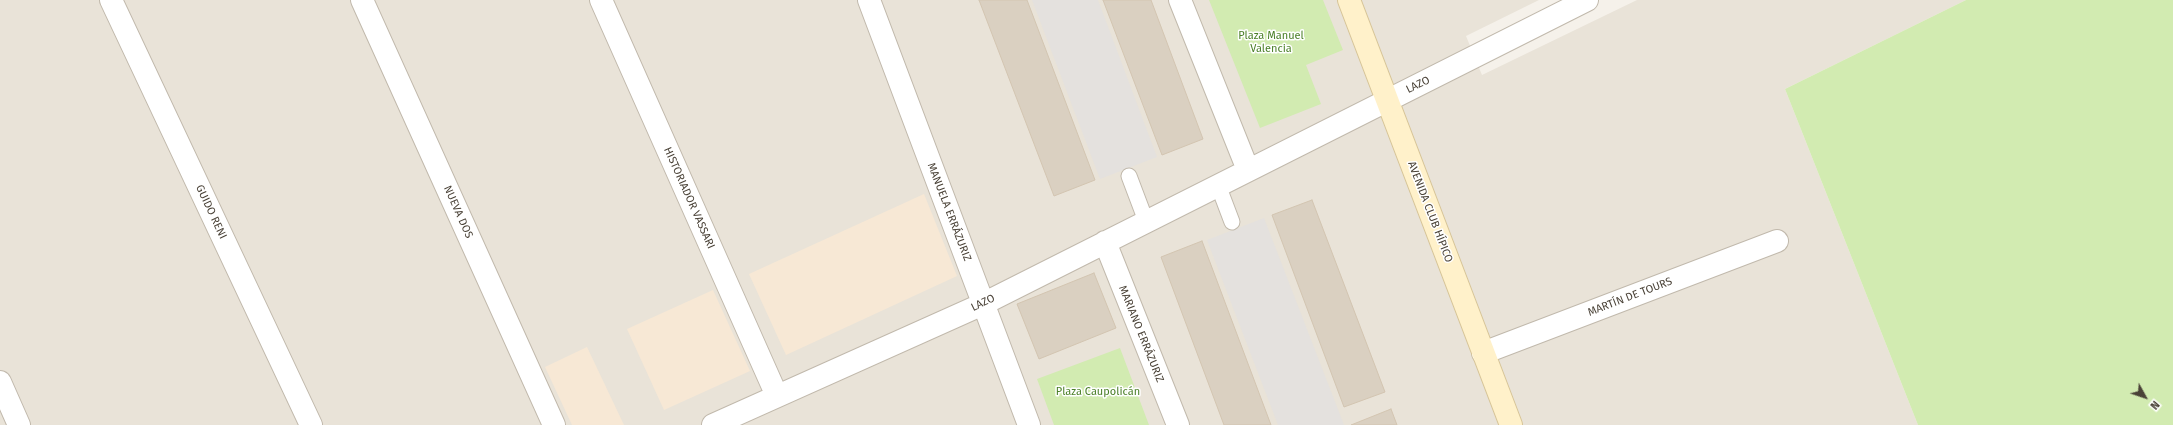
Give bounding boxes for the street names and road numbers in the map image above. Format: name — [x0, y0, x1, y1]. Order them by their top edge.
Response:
street label: LAZO — [1404, 74, 1432, 96]
street label: HISTORIADOR VASSARI — [661, 145, 717, 251]
street label: AVENIDA CLUB HÍPICO — [1405, 160, 1455, 264]
street label: MANUELA ERRÁZURIZ — [924, 161, 974, 263]
street label: GUIDO RENI — [193, 183, 229, 241]
street label: NUEVA DOS — [440, 183, 476, 241]
street label: MARTÍN DE TOURS — [1586, 275, 1674, 319]
street label: MARIANO ERRÁZURIZ — [1116, 284, 1166, 384]
street label: LAZO — [969, 292, 997, 314]

